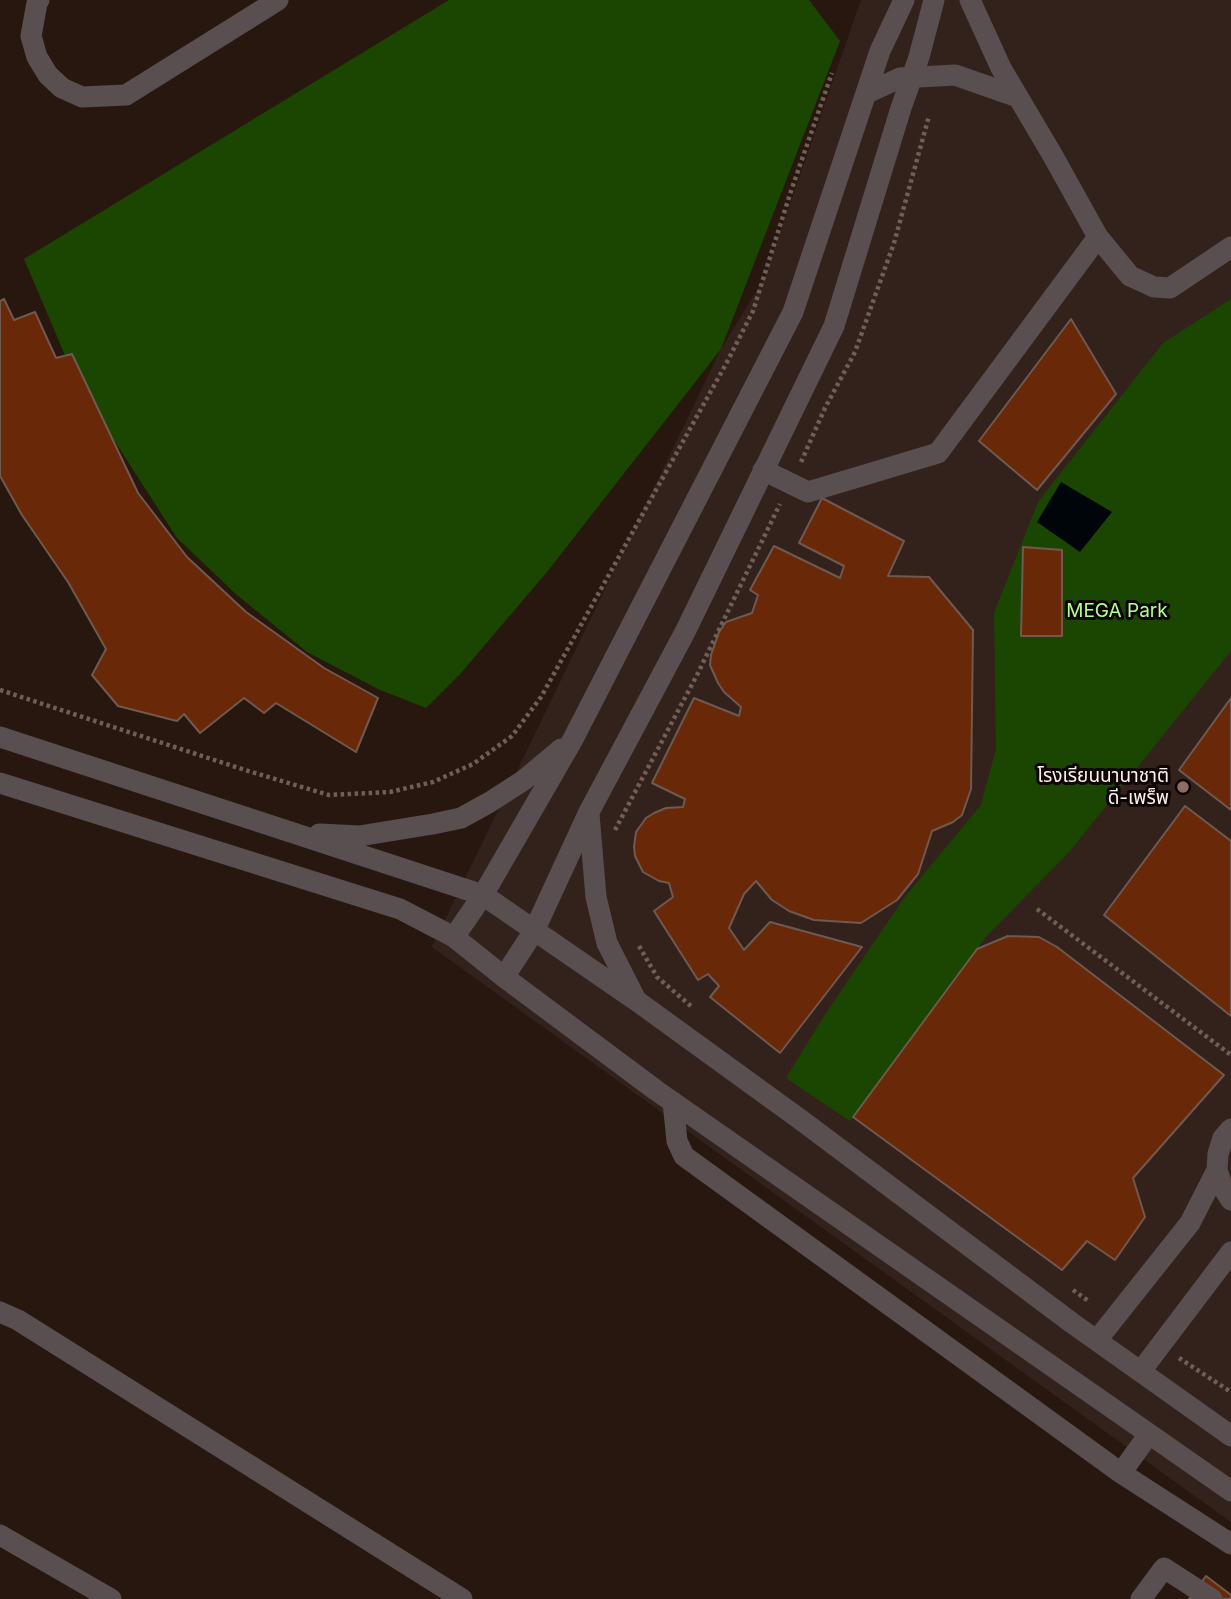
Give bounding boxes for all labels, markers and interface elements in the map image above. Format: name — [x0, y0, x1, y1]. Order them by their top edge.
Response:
park label: MEGA Park — [1066, 600, 1168, 622]
place label: โรงเรียนนานาชาติ ดี-เพร็พ — [1037, 765, 1169, 809]
marker: โรงเรียนนานาชาติ ดี-เพร็พ — [1175, 779, 1191, 795]

